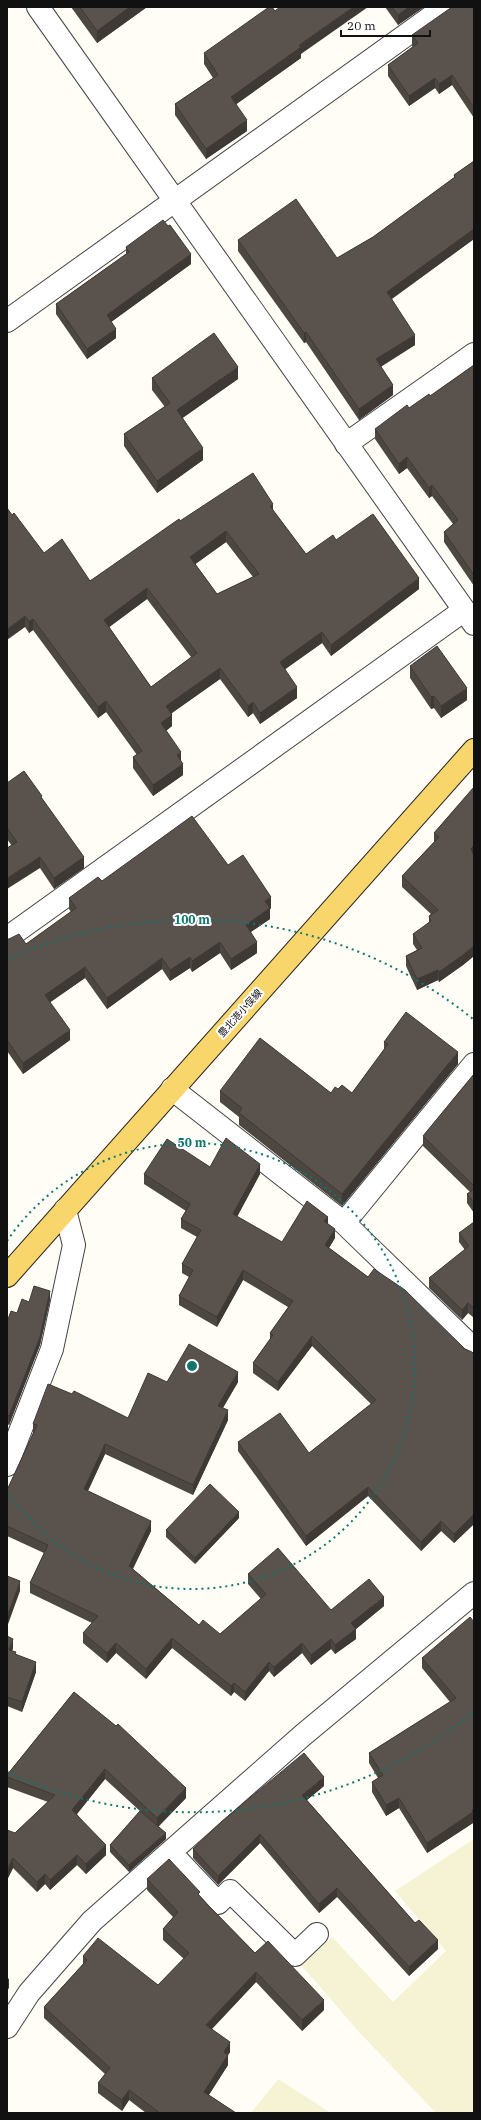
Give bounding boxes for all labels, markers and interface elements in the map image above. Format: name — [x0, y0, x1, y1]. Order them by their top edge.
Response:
scale bar — [341, 12, 430, 38]
text: 20 m — [347, 18, 376, 33]
text: 100 m — [174, 912, 210, 927]
street label: 豊北港小俣線 — [215, 986, 265, 1040]
text: 50 m — [178, 1135, 207, 1150]
centre of rings — [185, 1359, 199, 1373]

